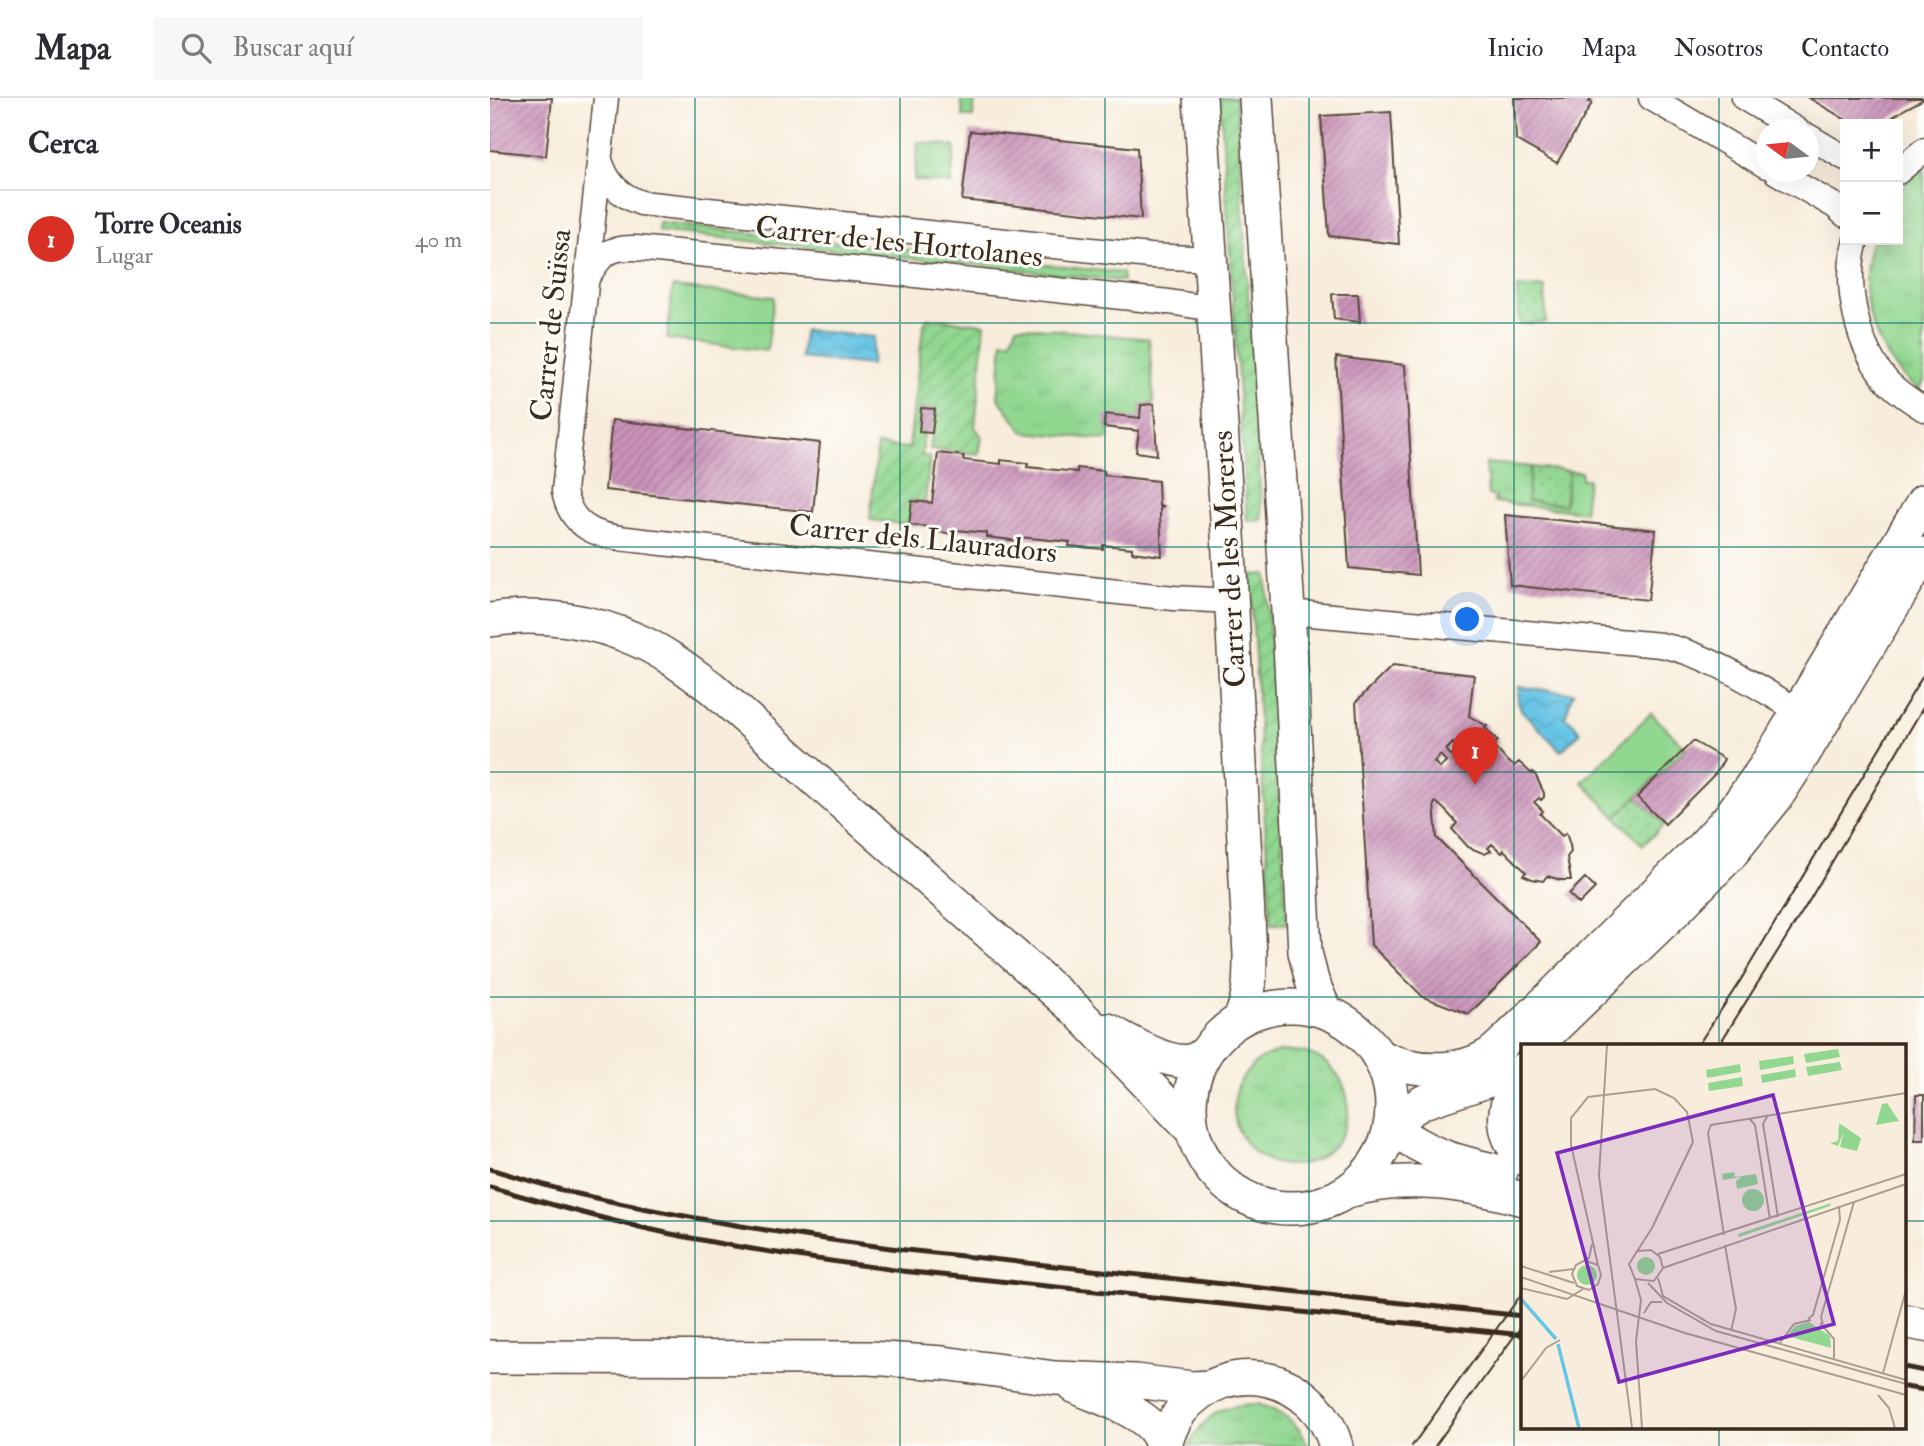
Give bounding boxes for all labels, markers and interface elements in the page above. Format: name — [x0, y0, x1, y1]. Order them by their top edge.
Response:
search box — [153, 17, 643, 80]
text: Mapa — [35, 28, 111, 69]
icon: search — [177, 29, 215, 67]
text: Buscar aquí — [233, 32, 353, 64]
text: Inicio — [1488, 33, 1543, 64]
text: Mapa — [1581, 33, 1636, 64]
text: Nosotros — [1674, 33, 1763, 64]
text: Contacto — [1801, 33, 1889, 64]
north arrow — [1756, 119, 1819, 182]
map controls — [1840, 119, 1903, 245]
button: + — [1840, 119, 1903, 182]
text: Cerca — [28, 125, 98, 162]
button: − — [1840, 182, 1903, 245]
text: Torre Oceanis — [95, 209, 242, 241]
street label: Carrer de les Hortolanes — [753, 209, 1045, 275]
text: 1 — [47, 225, 55, 254]
text: 40 m — [415, 225, 462, 254]
street label: Carrer de Suïssa — [523, 226, 580, 423]
text: Lugar — [95, 241, 153, 270]
street label: Carrer de les Moreres — [1204, 430, 1254, 688]
street label: Carrer dels Llauradors — [787, 507, 1059, 571]
your location — [1450, 602, 1484, 636]
pin: 1 — [1452, 727, 1498, 785]
inset map — [1521, 1044, 1906, 1428]

